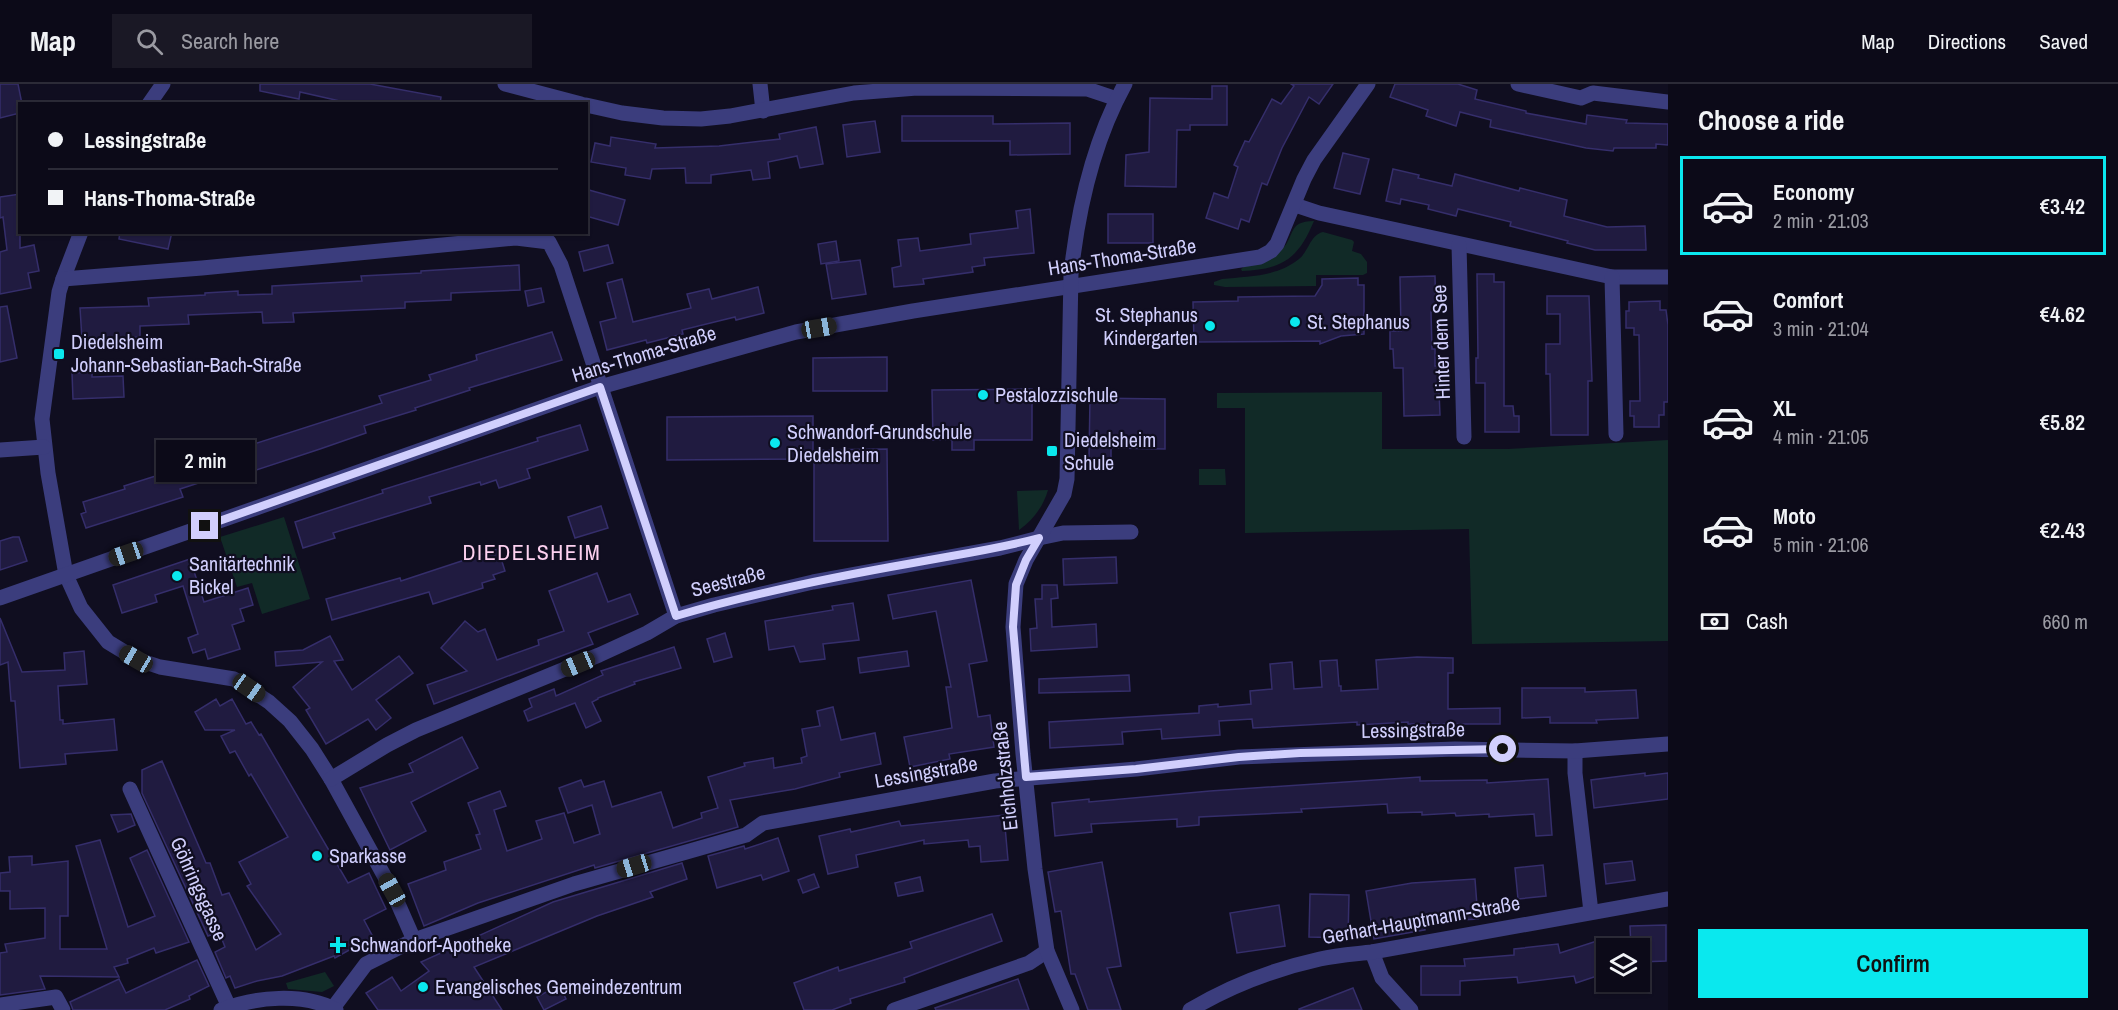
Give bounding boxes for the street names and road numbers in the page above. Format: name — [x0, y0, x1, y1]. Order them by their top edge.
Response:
street label: Hans-Thoma-Straße — [1046, 231, 1198, 282]
street label: Hinter dem See — [1425, 284, 1456, 400]
street label: Hans-Thoma-Straße — [568, 319, 719, 388]
street label: Seestraße — [688, 558, 768, 603]
street label: Lessingstraße — [1361, 715, 1465, 744]
street label: Eichholzstraße — [985, 720, 1024, 832]
street label: Lessingstraße — [872, 749, 979, 794]
street label: Göhringsgasse — [165, 832, 234, 945]
street label: Gerhart-Hauptmann-Straße — [1320, 889, 1522, 950]

